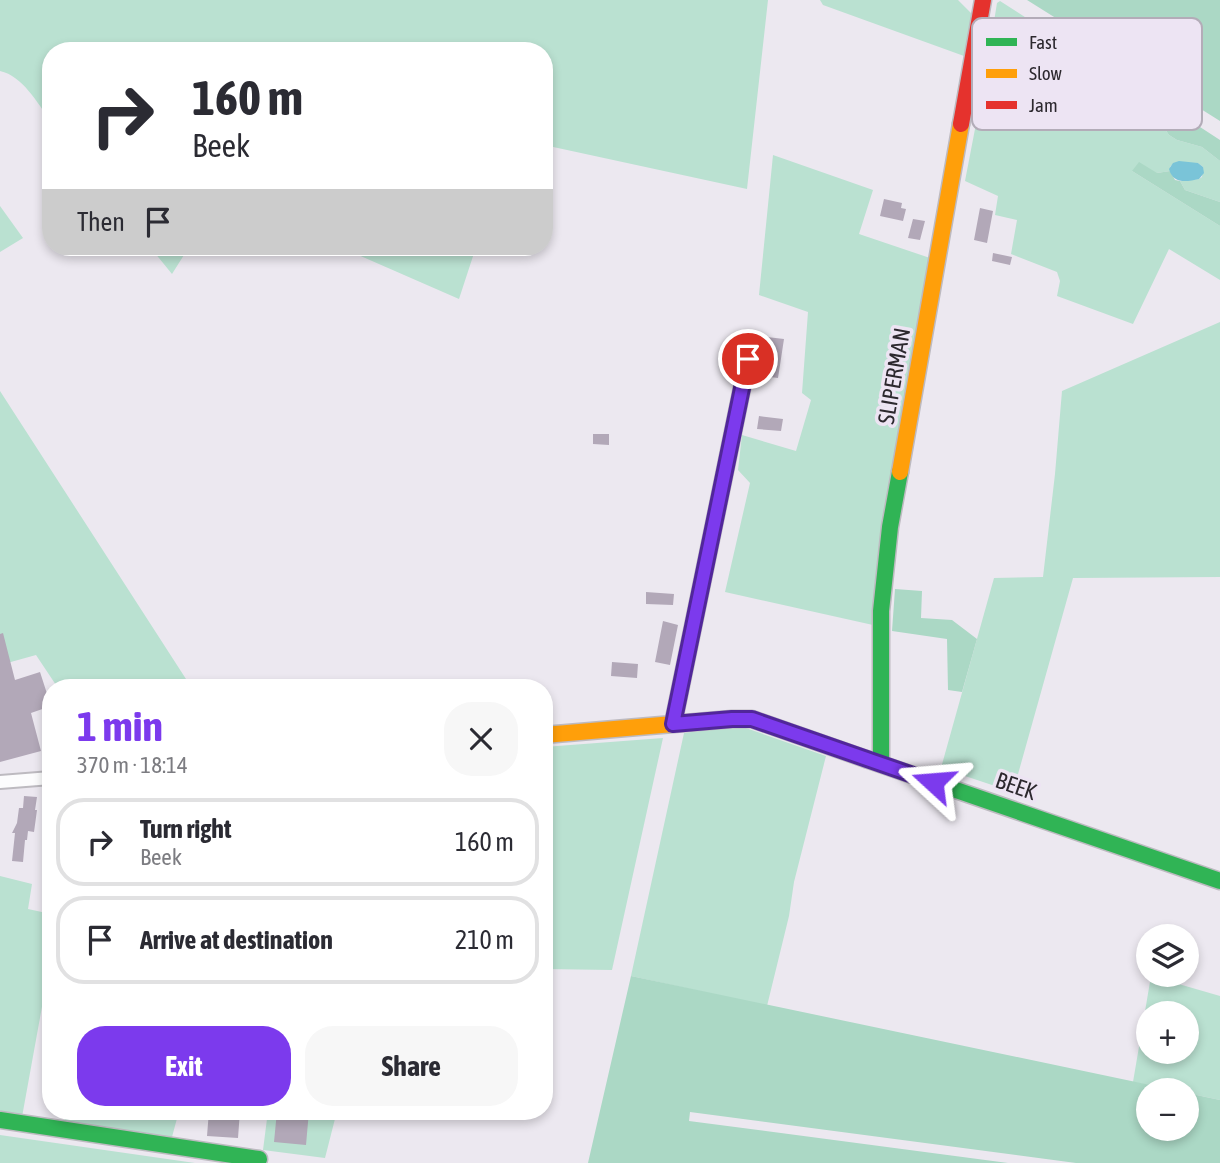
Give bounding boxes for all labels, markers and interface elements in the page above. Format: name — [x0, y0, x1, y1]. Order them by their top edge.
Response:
legend — [972, 18, 1202, 130]
text: Fast — [1029, 31, 1057, 53]
text: Slow — [1029, 62, 1063, 84]
text: 160 m — [192, 69, 303, 125]
icon: right — [77, 70, 168, 161]
text: Jam — [1029, 94, 1058, 116]
text: Beek — [192, 127, 250, 164]
icon: arrive — [139, 203, 177, 241]
text: Then — [77, 207, 125, 237]
street label: SLIPERMAN — [873, 326, 915, 426]
pin — [718, 329, 778, 389]
icon: arrive — [729, 340, 767, 378]
text: 1 min — [77, 702, 163, 750]
button: close — [444, 702, 518, 776]
position arrow — [896, 745, 970, 819]
text: 370 m · 18:14 — [77, 752, 188, 778]
street label: BEEK — [992, 767, 1041, 805]
text: Turn right — [140, 814, 231, 844]
icon: right — [81, 823, 119, 861]
text: 160 m — [455, 827, 514, 857]
text: Beek — [140, 844, 182, 870]
icon: arrive — [81, 921, 119, 959]
map controls — [1136, 924, 1199, 1141]
button: layers — [1136, 924, 1199, 987]
text: Arrive at destination — [140, 925, 333, 955]
text: 210 m — [455, 925, 514, 955]
button: + — [1136, 1001, 1199, 1064]
button: Exit — [77, 1026, 291, 1106]
button: Share — [305, 1026, 518, 1106]
button: − — [1136, 1078, 1199, 1141]

